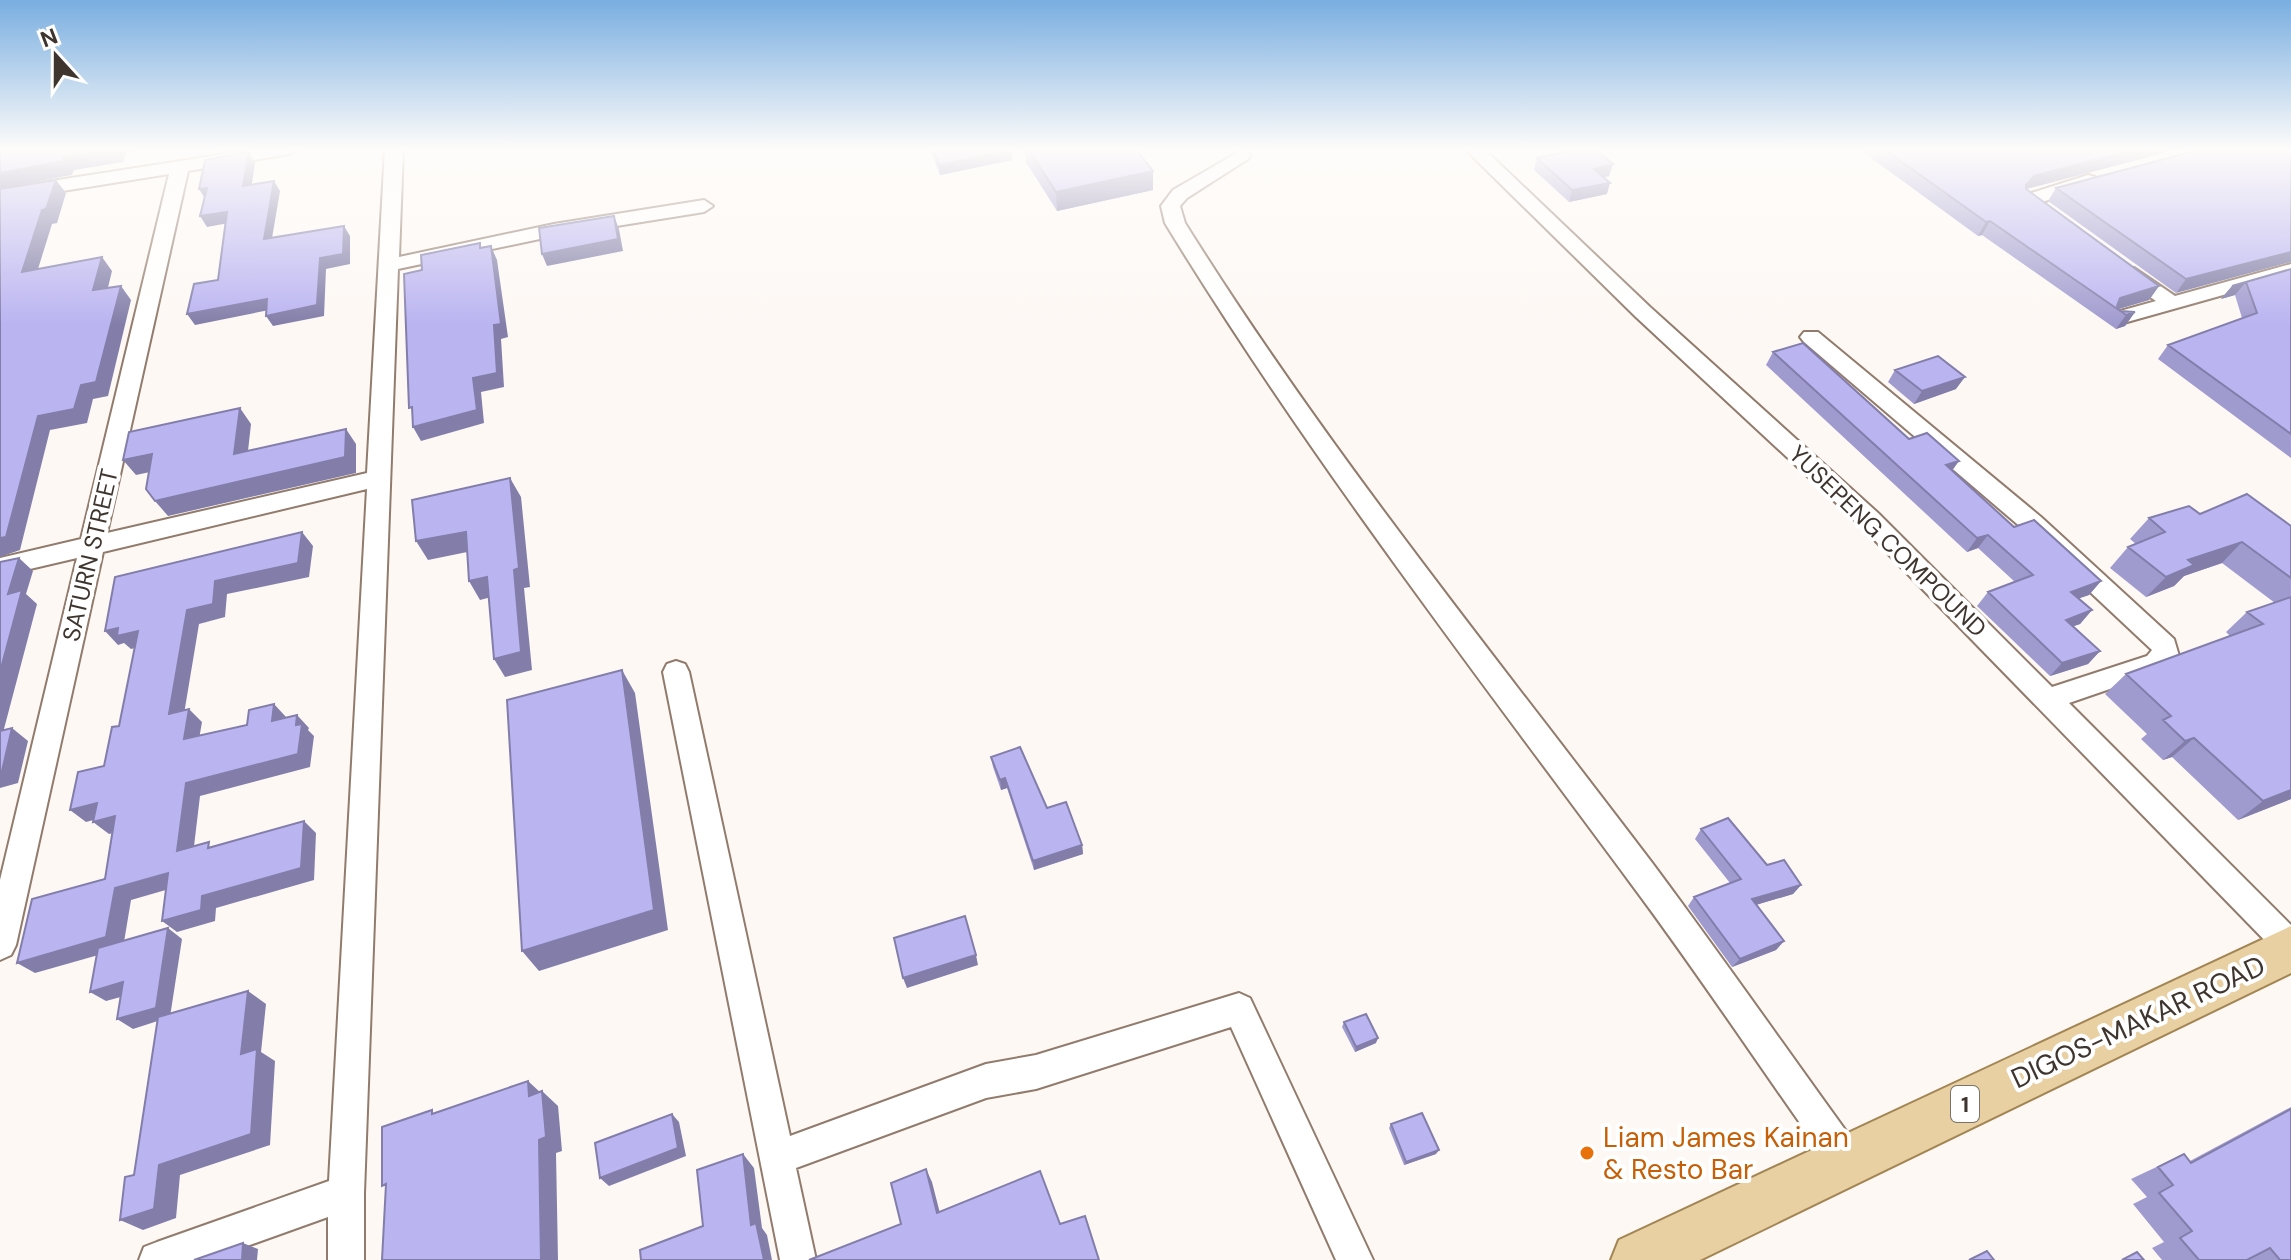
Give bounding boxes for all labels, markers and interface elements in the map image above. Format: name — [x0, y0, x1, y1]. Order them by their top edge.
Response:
north arrow — [16, 16, 96, 96]
text: N — [36, 21, 62, 54]
street label: YUSEPENG COMPOUND — [1783, 438, 1993, 644]
street label: SATURN STREET — [55, 466, 125, 644]
street label: DIGOS-MAKAR ROAD — [2005, 947, 2271, 1097]
road number: 1 — [1951, 1086, 1979, 1122]
place label: Liam James Kainan & Resto Bar — [1603, 1119, 1849, 1188]
marker: Liam James Kainan & Resto Bar — [1578, 1144, 1596, 1162]

